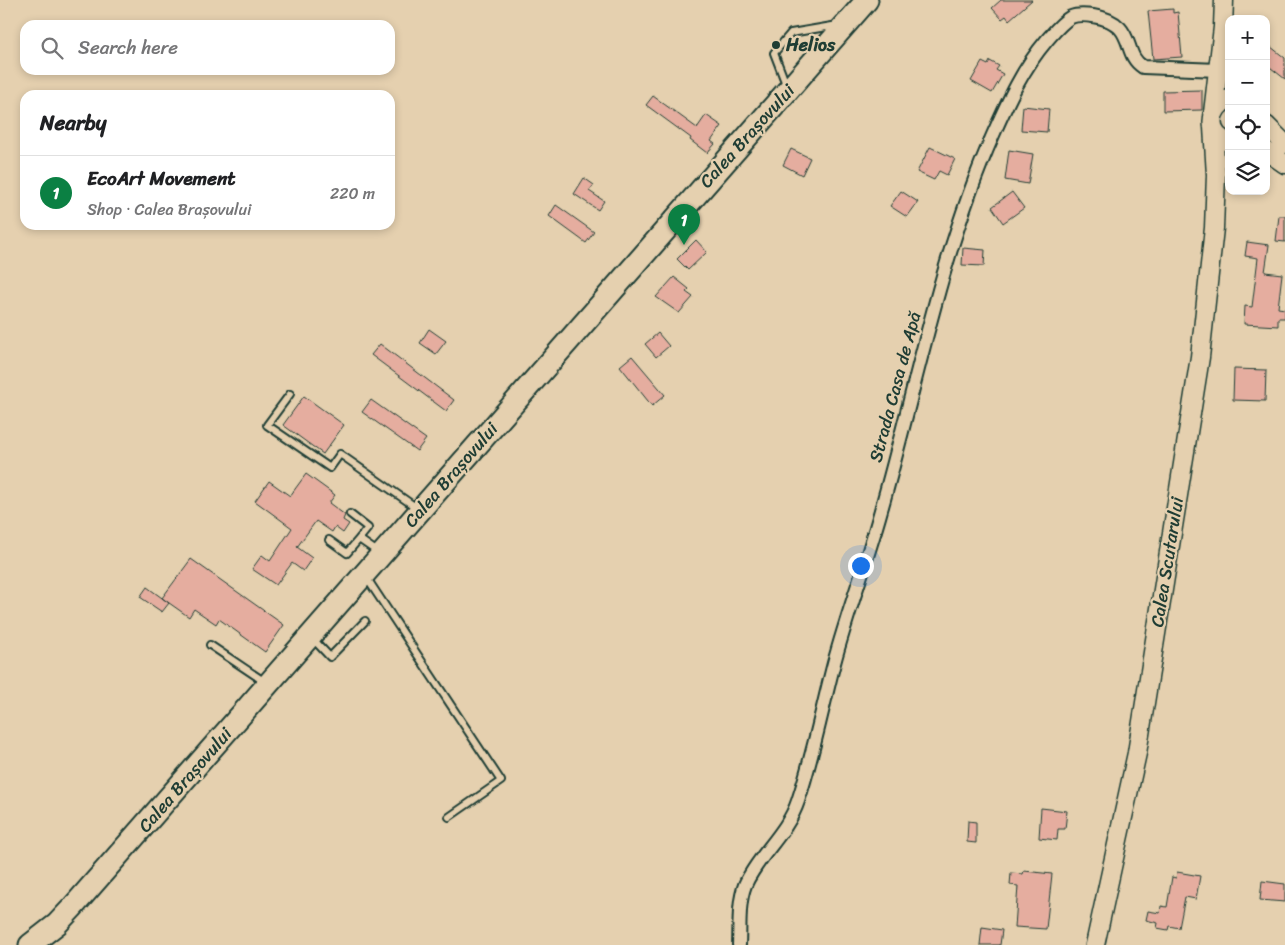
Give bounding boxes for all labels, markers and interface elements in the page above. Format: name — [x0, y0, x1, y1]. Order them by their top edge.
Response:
map controls — [1225, 15, 1270, 195]
button: + — [1225, 15, 1270, 60]
search box — [20, 20, 395, 75]
place label: Helios — [785, 29, 836, 61]
text: Search here — [78, 31, 178, 64]
icon: search — [38, 34, 66, 62]
marker: Helios — [770, 39, 782, 51]
button: − — [1225, 60, 1270, 105]
street label: Calea Brașovului — [691, 76, 804, 196]
text: Nearby — [40, 104, 106, 142]
button: locate — [1225, 105, 1270, 150]
button: layers — [1225, 150, 1270, 195]
text: EcoArt Movement — [87, 162, 236, 195]
text: 1 — [53, 179, 59, 208]
text: 220 m — [330, 179, 375, 208]
text: Shop · Calea Brașovului — [87, 195, 252, 224]
pin: 1 — [668, 204, 700, 245]
street label: Strada Casa de Apă — [860, 307, 931, 466]
street label: Calea Brașovului — [396, 414, 507, 535]
street label: Calea Scutarului — [1141, 494, 1193, 629]
your location — [848, 553, 874, 579]
street label: Calea Brașovului — [130, 719, 241, 840]

